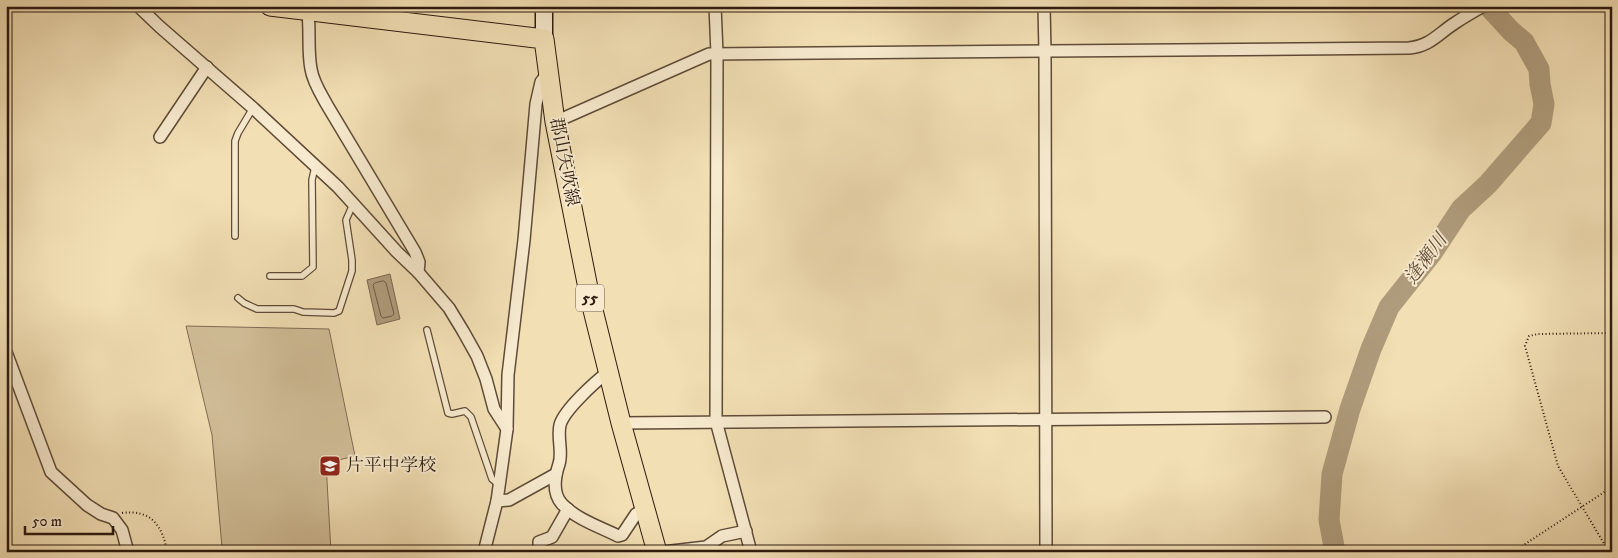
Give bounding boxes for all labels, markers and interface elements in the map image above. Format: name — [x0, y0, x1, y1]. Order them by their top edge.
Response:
street label: 郡山矢吹線 — [545, 116, 583, 208]
water label: 逢瀬川 — [1400, 228, 1454, 289]
road number: 55 — [576, 284, 604, 312]
school or university icon: 片平中学校 — [318, 454, 342, 478]
place label: 片平中学校 — [346, 455, 436, 477]
scale bar — [25, 503, 112, 535]
text: 50 m — [32, 512, 62, 531]

